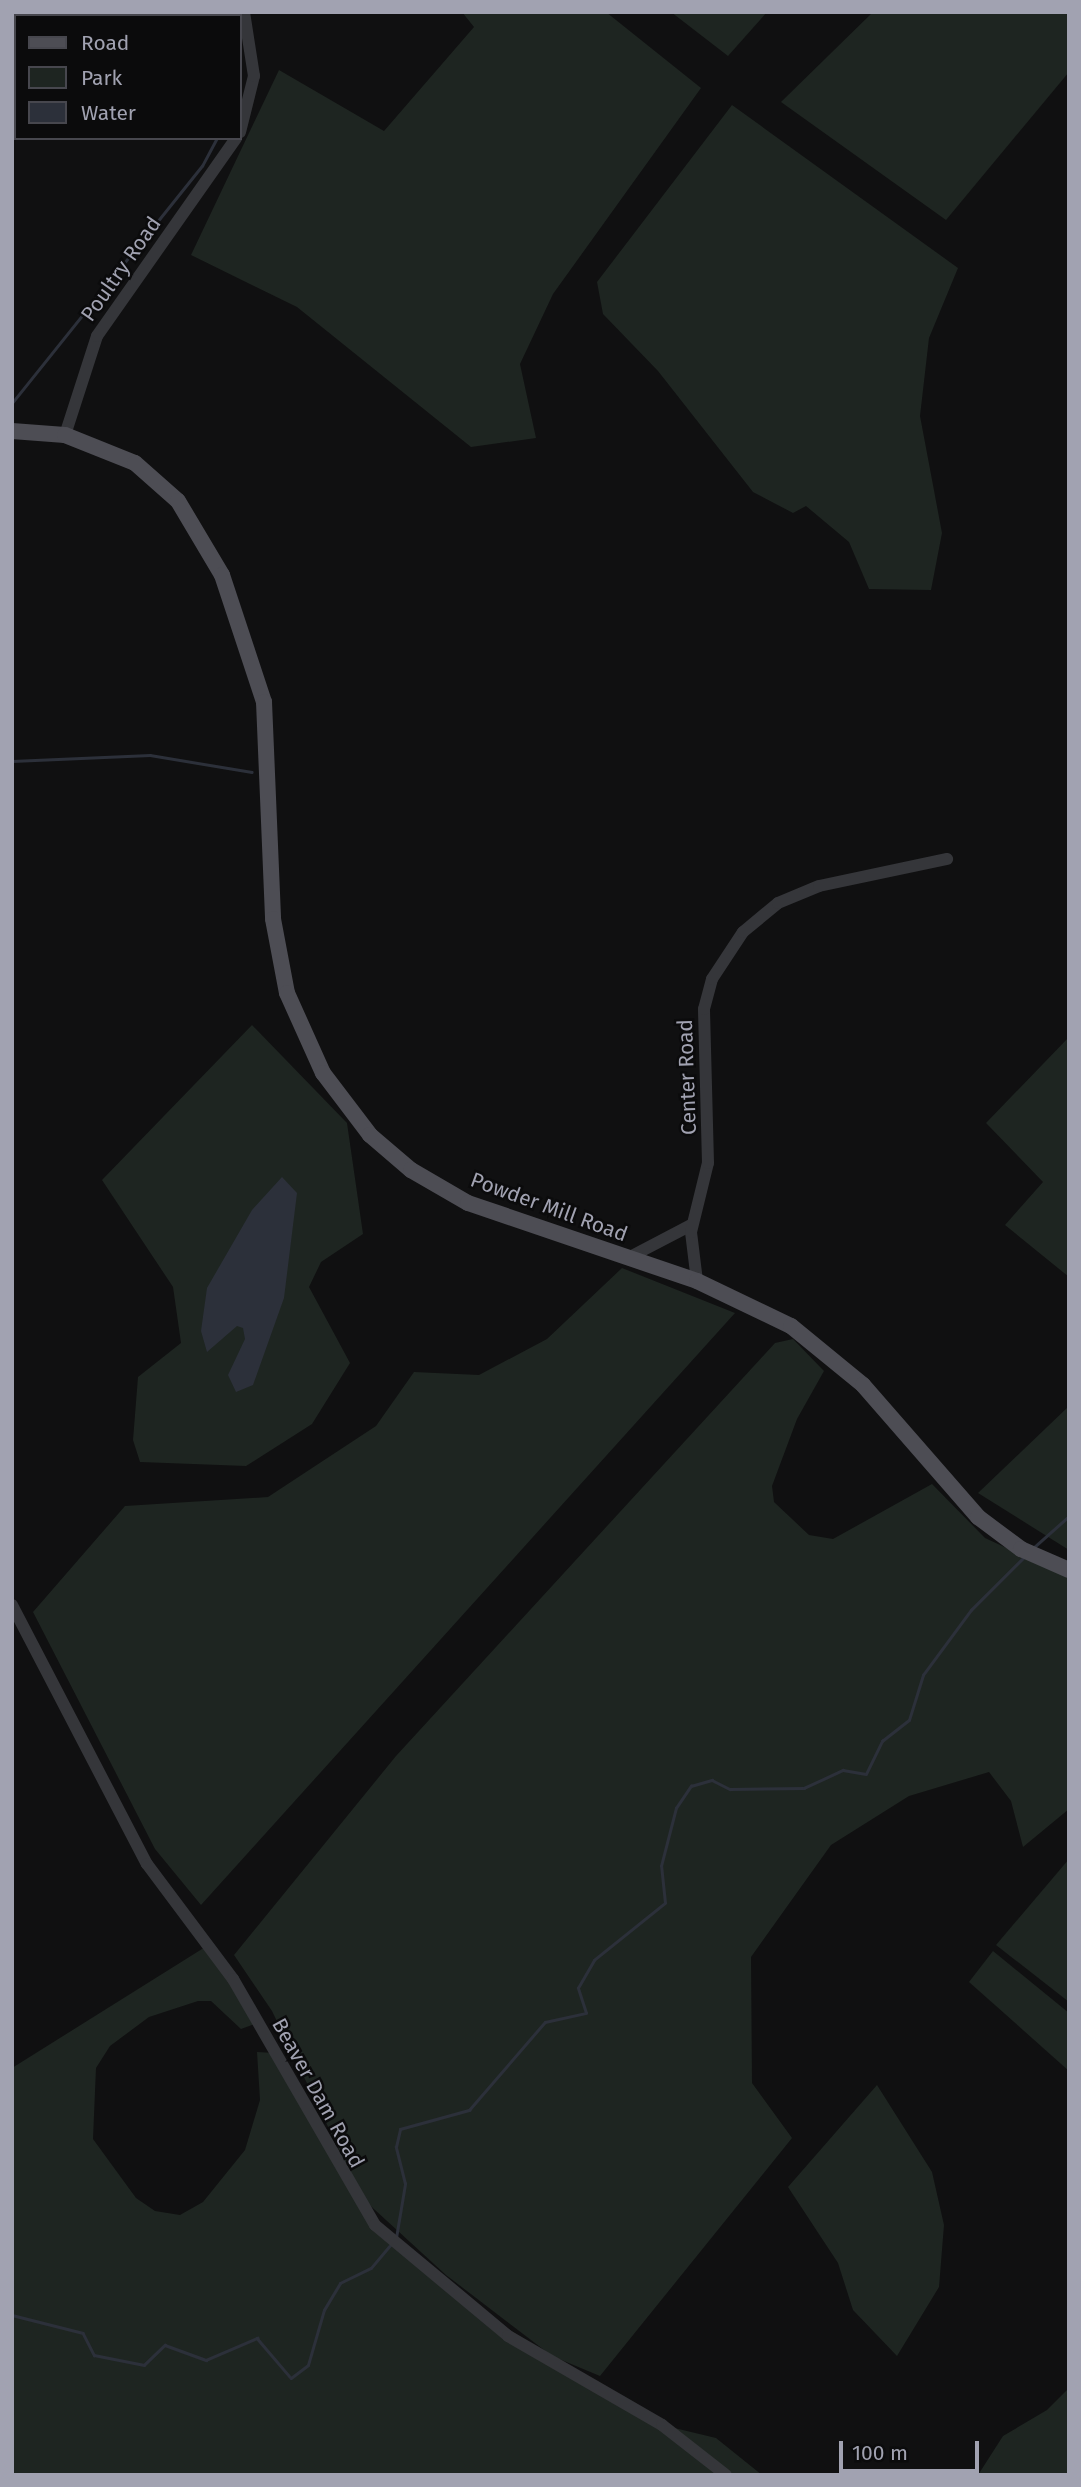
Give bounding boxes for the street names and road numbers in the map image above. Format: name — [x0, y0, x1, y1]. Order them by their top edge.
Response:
street label: Poultry Road — [76, 212, 166, 326]
street label: Center Road — [672, 1019, 702, 1135]
street label: Powder Mill Road — [467, 1167, 631, 1247]
street label: Beaver Dam Road — [266, 2014, 370, 2172]

